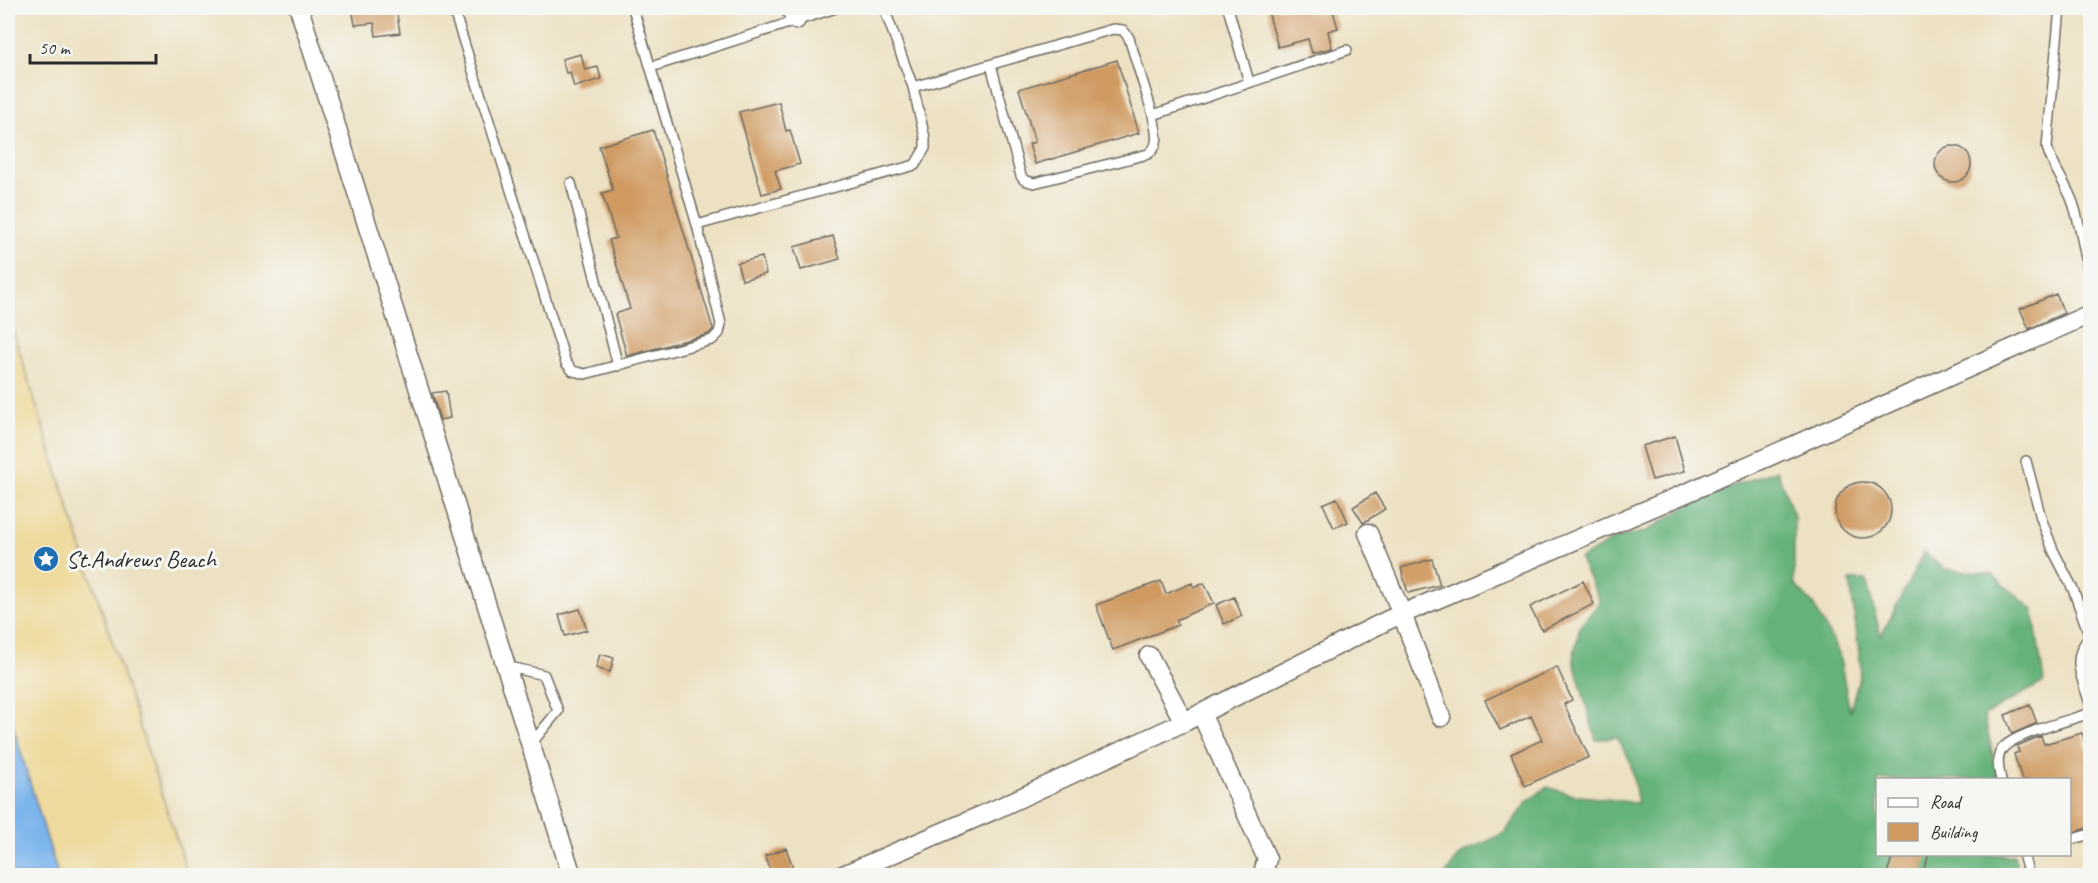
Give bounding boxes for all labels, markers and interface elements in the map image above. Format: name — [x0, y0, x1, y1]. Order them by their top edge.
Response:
scale bar — [30, 27, 156, 65]
text: 50 m — [39, 37, 72, 59]
place icon: St.Andrews Beach — [31, 544, 61, 574]
place label: St.Andrews Beach — [66, 544, 218, 574]
legend — [1876, 778, 2071, 856]
text: Road — [1930, 791, 1963, 813]
text: Building — [1930, 821, 1979, 843]

